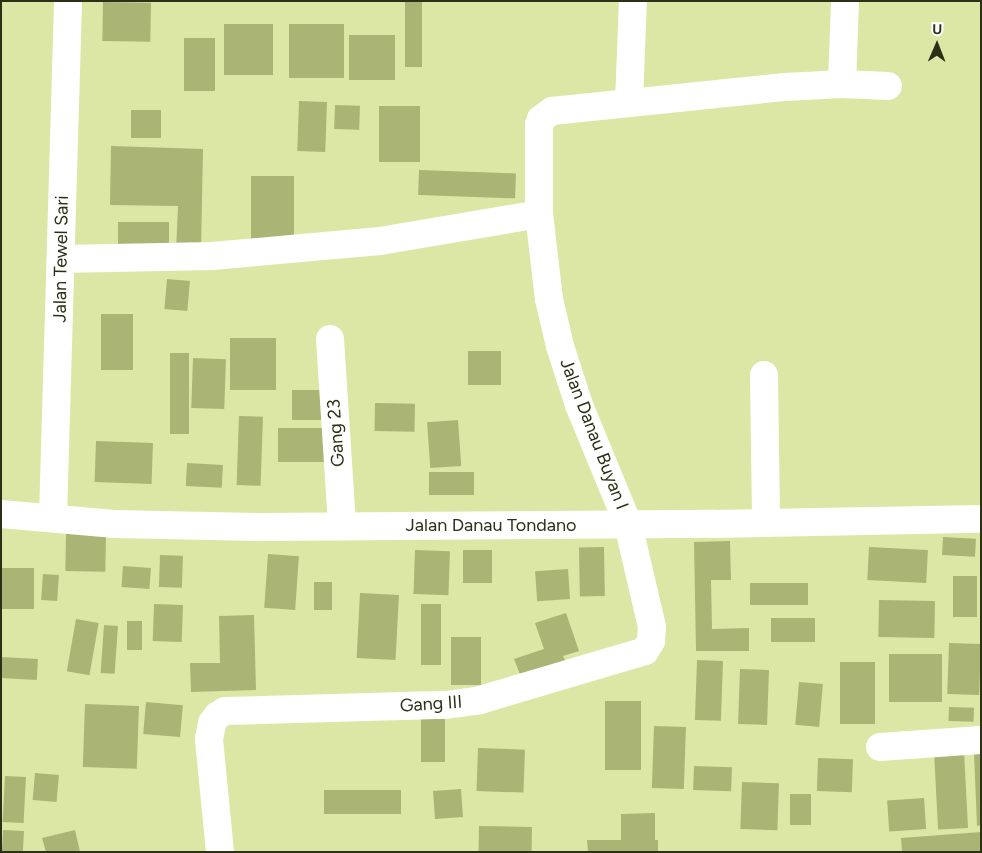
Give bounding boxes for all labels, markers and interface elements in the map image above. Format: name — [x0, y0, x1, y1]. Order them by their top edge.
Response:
north arrow — [912, 20, 962, 70]
text: U — [932, 21, 942, 38]
street label: Jalan Tewel Sari — [49, 195, 73, 323]
street label: Jalan Danau Buyan I — [555, 355, 633, 513]
street label: Gang 23 — [323, 398, 349, 468]
street label: Jalan Danau Tondano — [406, 514, 576, 536]
street label: Gang III — [399, 691, 463, 717]

